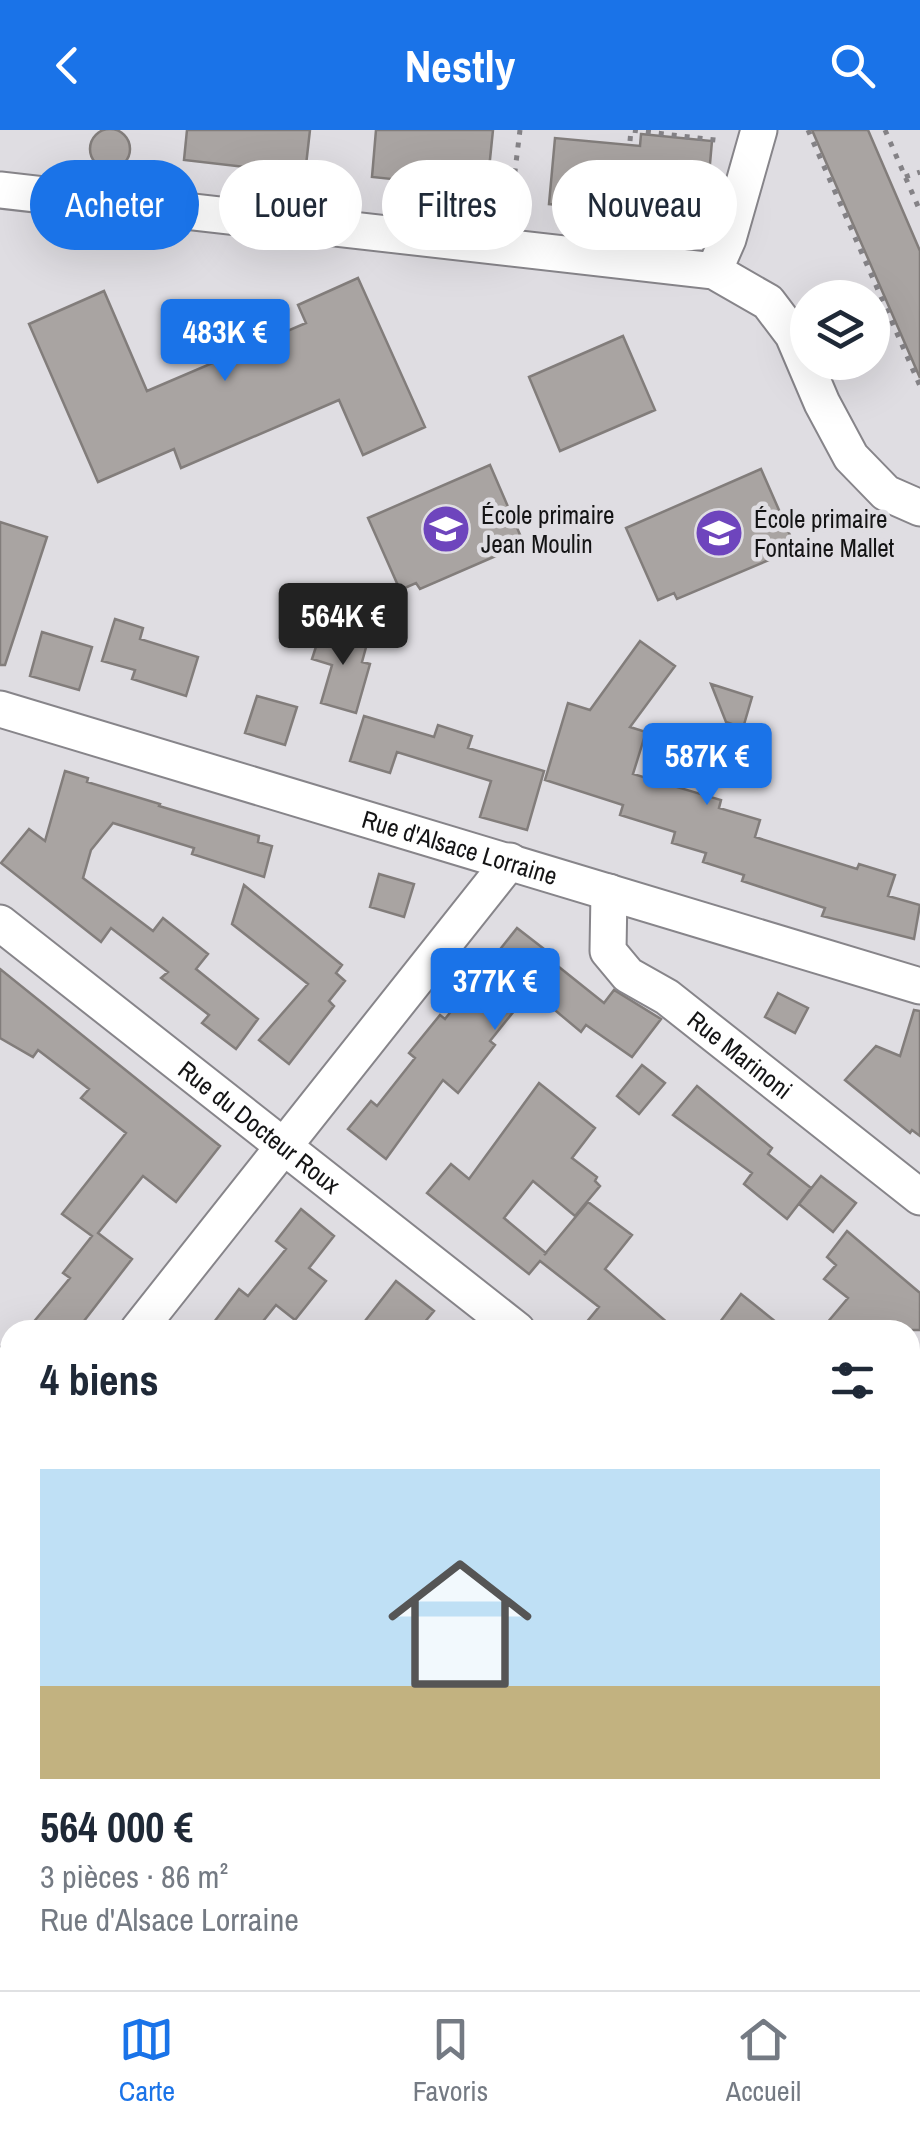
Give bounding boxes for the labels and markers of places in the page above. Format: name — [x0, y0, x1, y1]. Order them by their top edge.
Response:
pin: 483K € — [144, 299, 306, 384]
place label: École primaire Jean Moulin — [481, 498, 614, 561]
place label: École primaire Fontaine Mallet — [754, 502, 895, 565]
school or university icon: École primaire Jean Moulin — [420, 503, 472, 555]
school or university icon: École primaire Fontaine Mallet — [693, 507, 745, 559]
pin: 564K € — [262, 583, 424, 668]
pin: 587K € — [626, 723, 788, 808]
pin: 377K € — [414, 948, 576, 1033]

